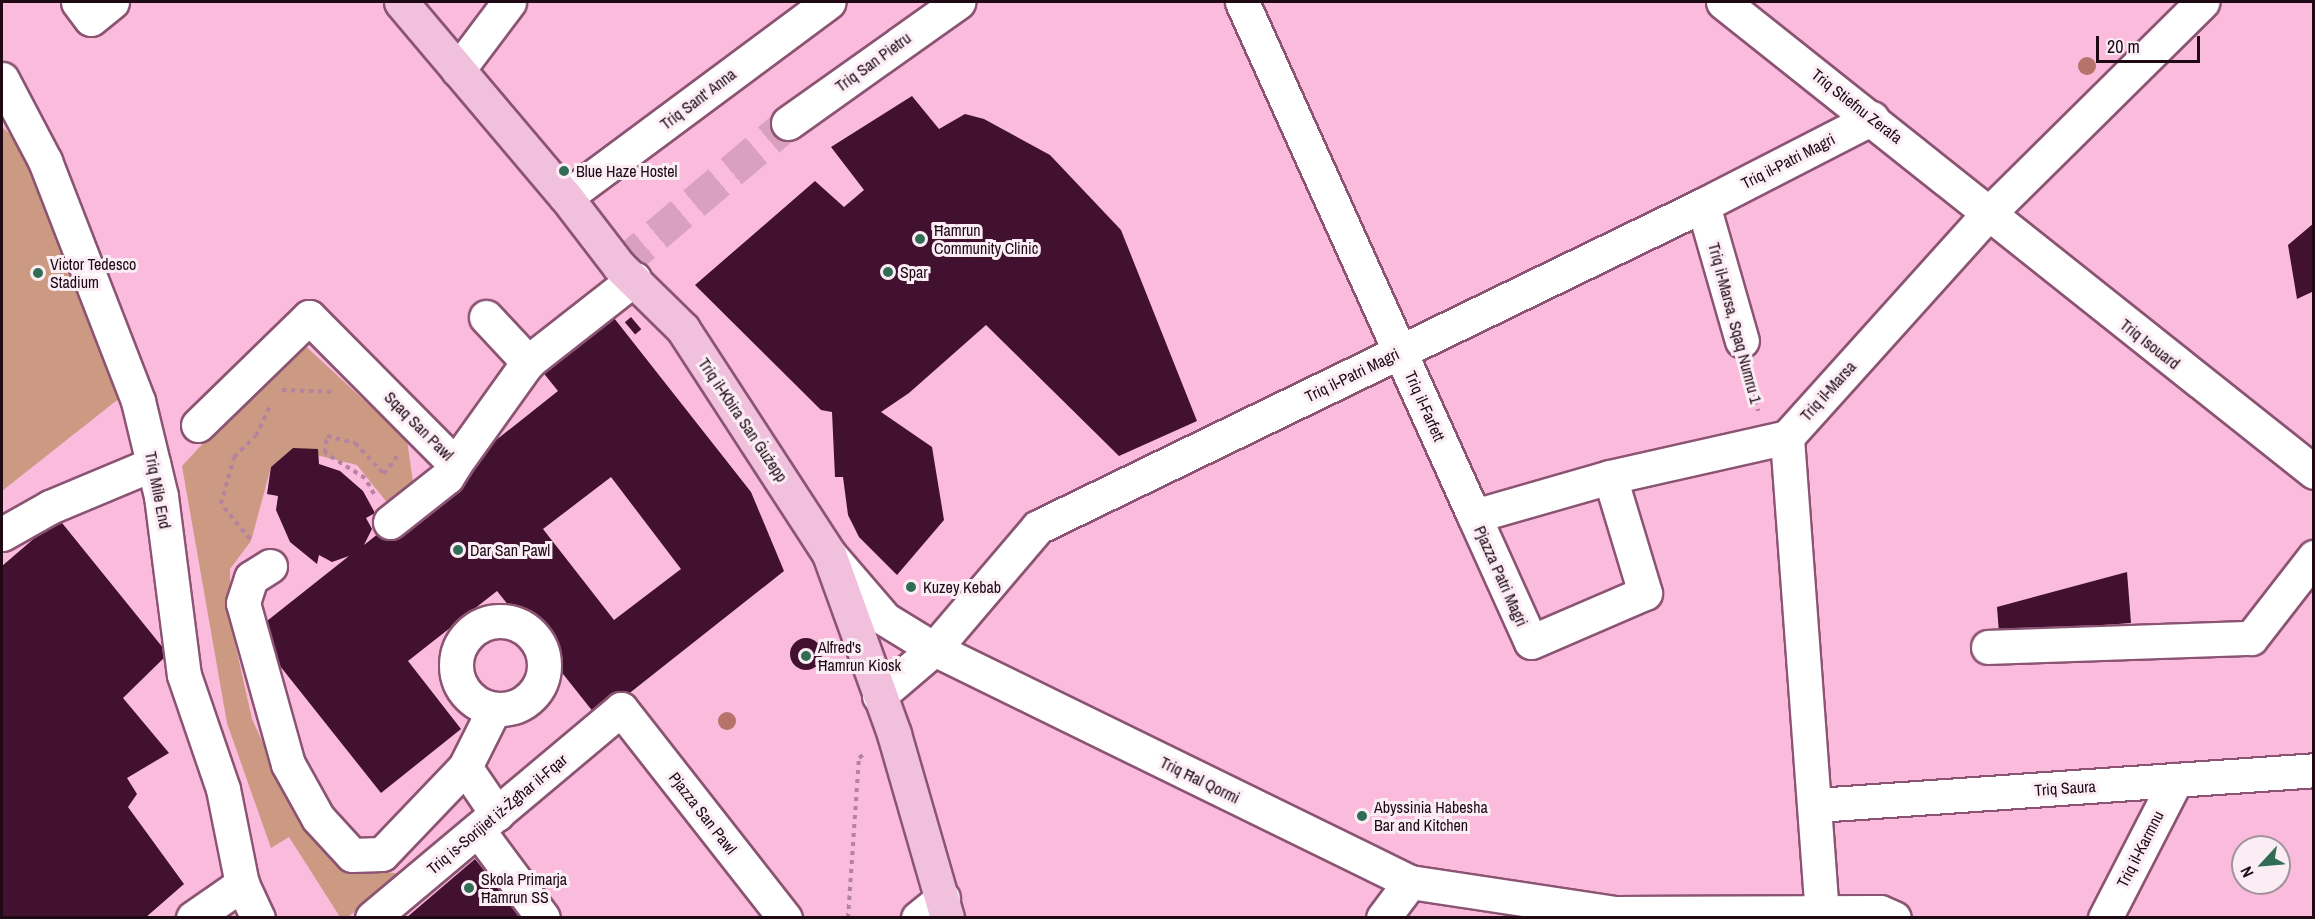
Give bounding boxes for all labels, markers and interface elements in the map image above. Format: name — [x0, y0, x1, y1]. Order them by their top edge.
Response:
scale bar — [2099, 24, 2202, 62]
street label: Triq San Pietru — [832, 28, 914, 96]
text: 20 m — [2107, 34, 2140, 59]
street label: Triq Sant' Anna — [656, 64, 740, 134]
street label: Triq Stiefnu Zerafa — [1808, 65, 1906, 147]
street label: Triq il-Patri Magri — [1738, 129, 1838, 193]
place label: Blue Haze Hostel — [576, 161, 677, 181]
marker: Blue Haze Hostel — [557, 164, 571, 178]
place label: Ħamrun Community Clinic — [934, 220, 1038, 258]
marker: Ħamrun Community Clinic — [911, 230, 929, 248]
street label: Triq il-Marsa, Sqaq Numru 1 — [1704, 240, 1766, 406]
place label: Victor Tedesco Stadium — [50, 254, 137, 292]
place label: Spar — [900, 262, 928, 282]
marker: Spar — [881, 265, 895, 279]
marker: Victor Tedesco Stadium — [31, 266, 45, 280]
street label: Triq Isouard — [2116, 315, 2184, 373]
street label: Triq il-Patri Magri — [1302, 344, 1402, 406]
street label: Triq il-Kbira San Ġużepp — [694, 354, 792, 486]
street label: Triq il-Marsa — [1796, 357, 1860, 425]
street label: Triq il-Farfett — [1401, 368, 1449, 444]
street label: Sqaq San Pawl — [380, 387, 458, 465]
street label: Triq Mile End — [141, 450, 175, 530]
street label: Pjazza Patri Magri — [1470, 523, 1532, 629]
place label: Dar San Pawl — [470, 540, 550, 560]
marker: Dar San Pawl — [451, 543, 465, 557]
place label: Kuzey Kebab — [923, 577, 1001, 597]
marker: Kuzey Kebab — [904, 580, 918, 594]
place label: Alfred's Ħamrun Kiosk — [818, 637, 901, 675]
marker: Alfred's Ħamrun Kiosk — [799, 649, 813, 663]
street label: Triq is-Sorijiet iż-Żgħar il-Fqar — [423, 750, 571, 878]
street label: Triq Ħal Qormi — [1157, 752, 1243, 808]
street label: Pjazza San Pawl — [665, 768, 741, 858]
street label: Triq Saura — [2034, 776, 2096, 800]
place label: Abyssinia Habesha Bar and Kitchen — [1374, 797, 1488, 835]
street label: Triq il-Karmnu — [2113, 808, 2167, 890]
marker: Abyssinia Habesha Bar and Kitchen — [1355, 809, 1369, 823]
north arrow — [2231, 835, 2291, 895]
text: N — [2235, 863, 2259, 881]
place label: Skola Primarja Ħamrun SS — [481, 869, 567, 907]
marker: Skola Primarja Ħamrun SS — [462, 881, 476, 895]

